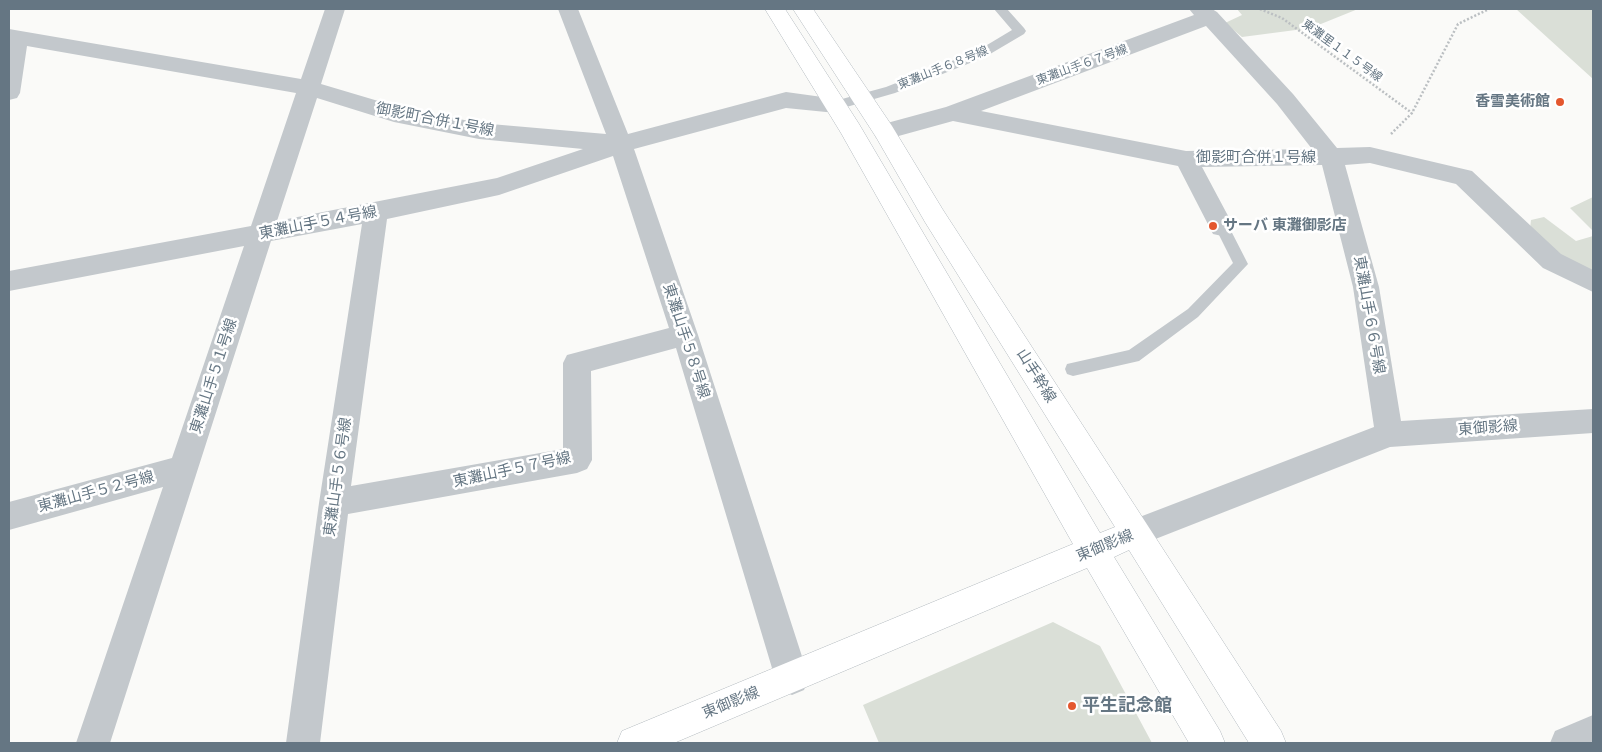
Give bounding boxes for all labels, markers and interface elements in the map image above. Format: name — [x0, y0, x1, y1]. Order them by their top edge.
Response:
street label: 東灘里１１５号線 — [1299, 17, 1385, 85]
street label: 東灘山手６７号線 — [1034, 42, 1130, 88]
street label: 東灘山手６８号線 — [896, 43, 990, 93]
place label: 香雪美術館 — [1475, 93, 1550, 111]
marker: 香雪美術館 — [1554, 96, 1566, 108]
street label: 御影町合併１号線 — [374, 100, 496, 140]
street label: 御影町合併１号線 — [1196, 149, 1316, 167]
street label: 東灘山手５４号線 — [257, 203, 379, 243]
place label: サーバ 東灘御影店 — [1223, 217, 1347, 235]
marker: サーバ 東灘御影店 — [1207, 220, 1219, 232]
street label: 東灘山手６６号線 — [1350, 254, 1388, 376]
street label: 東灘山手５８号線 — [659, 281, 713, 401]
street label: 東灘山手５１号線 — [187, 316, 241, 436]
street label: 山手幹線 — [1012, 346, 1060, 406]
street label: 東灘山手５６号線 — [321, 416, 355, 538]
street label: 東御影線 — [1457, 417, 1519, 439]
street label: 東灘山手５７号線 — [451, 449, 573, 491]
street label: 東灘山手５２号線 — [36, 468, 156, 516]
street label: 東御影線 — [1074, 526, 1136, 566]
street label: 東御影線 — [700, 683, 762, 723]
place label: 平生記念館 — [1082, 695, 1172, 717]
marker: 平生記念館 — [1066, 700, 1078, 712]

